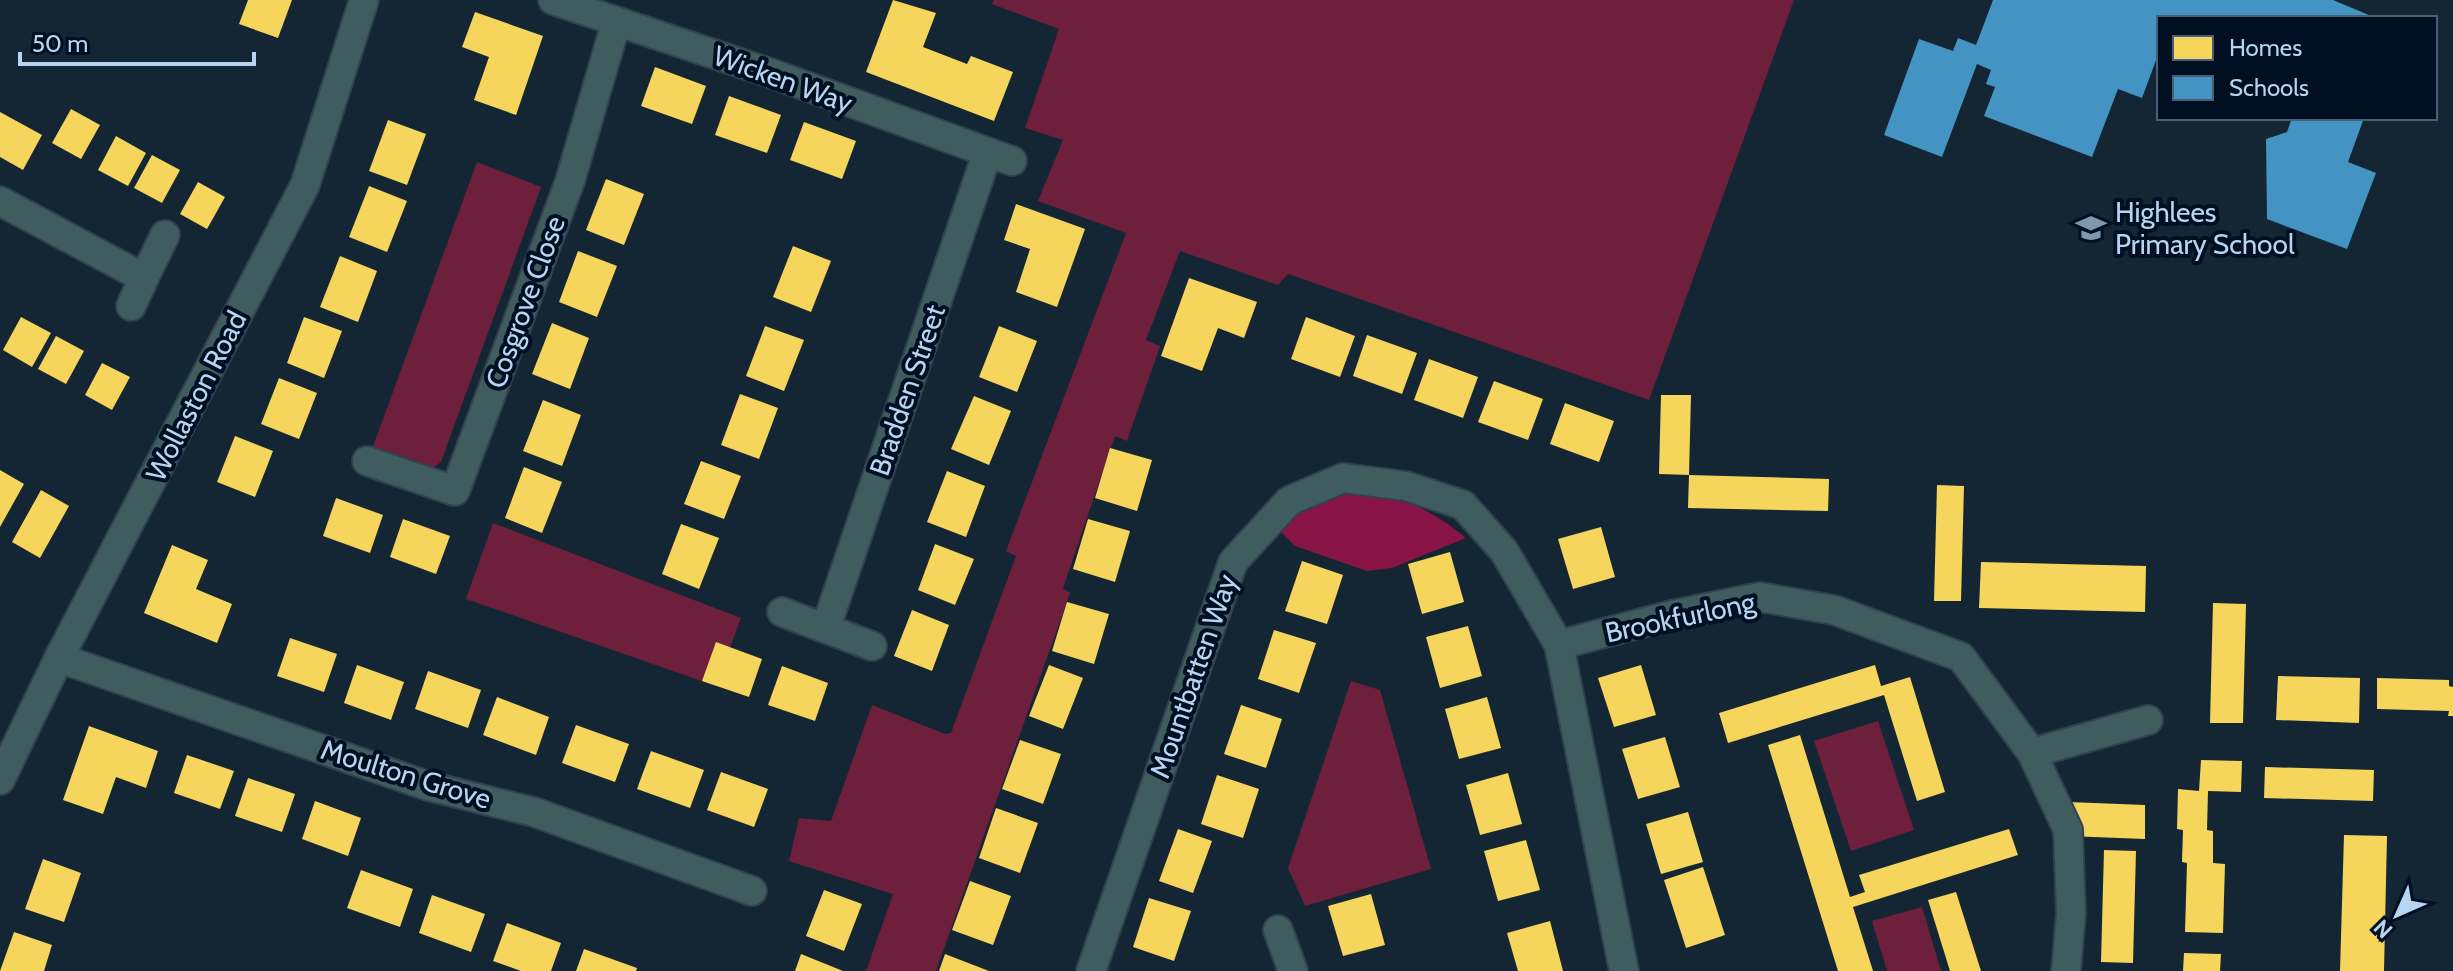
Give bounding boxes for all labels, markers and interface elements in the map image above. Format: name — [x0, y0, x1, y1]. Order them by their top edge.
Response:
scale bar — [20, 16, 254, 66]
legend — [2157, 16, 2437, 120]
text: 50 m — [32, 29, 88, 58]
text: Homes — [2229, 33, 2302, 62]
street label: Wicken Way — [709, 38, 857, 120]
text: Schools — [2229, 73, 2309, 102]
place label: Highlees Primary School — [2115, 195, 2295, 261]
street label: Cosgrove Close — [478, 211, 572, 393]
school or university icon: Highlees Primary School — [2074, 211, 2108, 245]
street label: Bradden Street — [862, 300, 952, 480]
street label: Wollaston Road — [139, 305, 253, 487]
street label: Mountbatten Way — [1142, 570, 1244, 782]
street label: Brookfurlong — [1602, 584, 1759, 649]
street label: Moulton Grove — [317, 732, 495, 816]
north arrow — [2357, 875, 2437, 955]
text: N — [2368, 914, 2398, 944]

